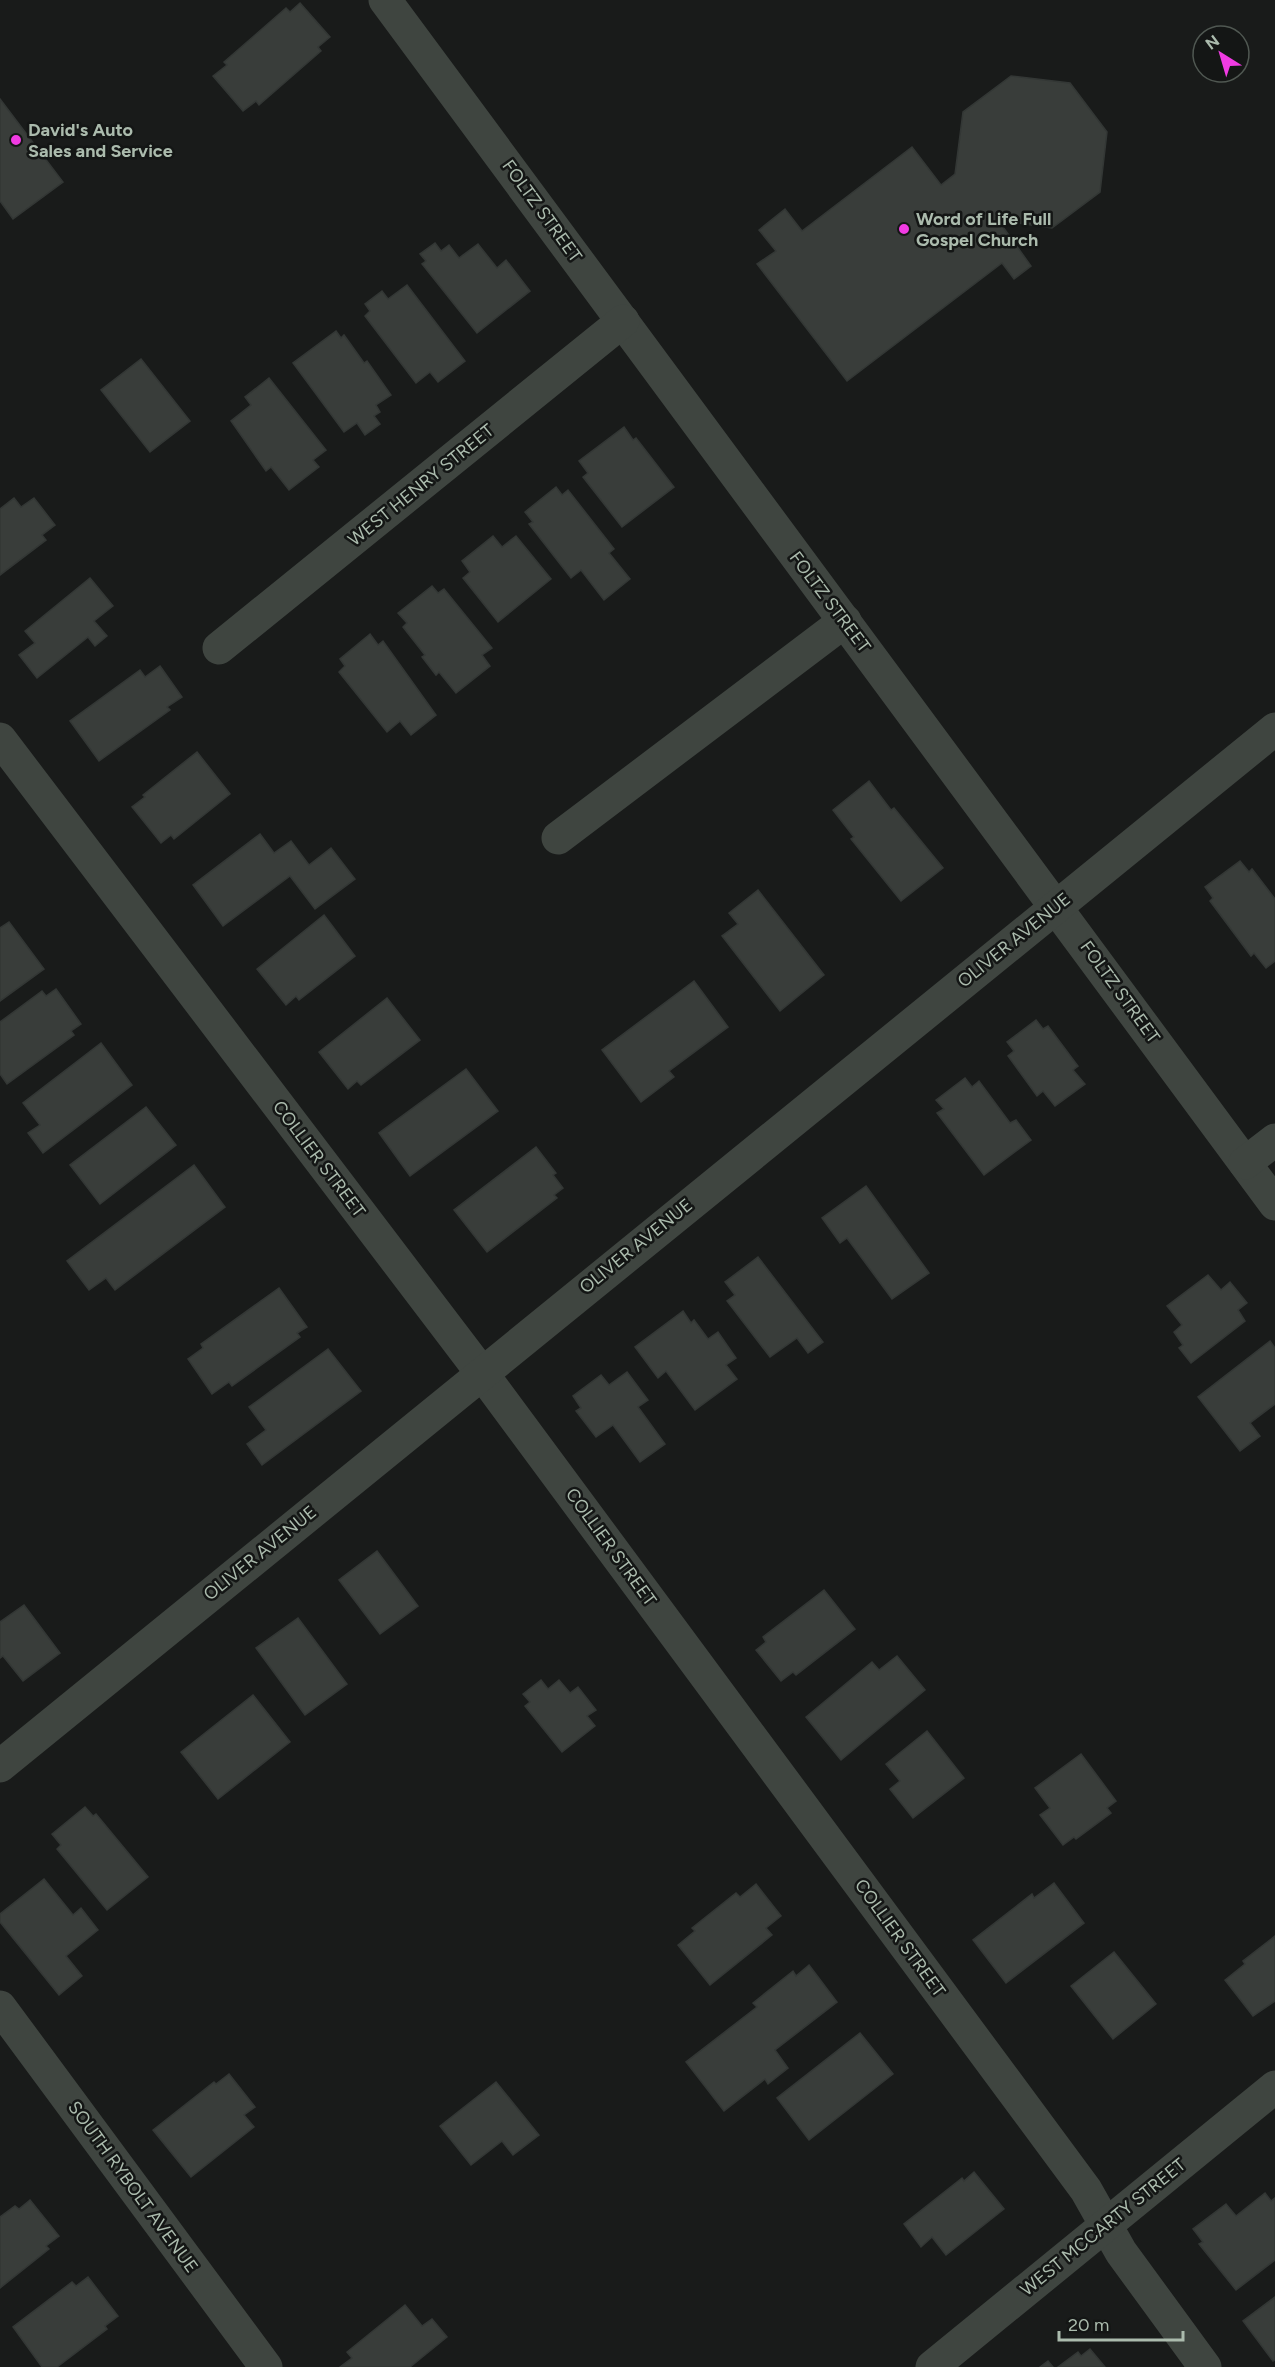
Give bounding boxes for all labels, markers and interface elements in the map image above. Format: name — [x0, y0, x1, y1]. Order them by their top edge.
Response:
north arrow — [1191, 24, 1251, 84]
text: N — [1202, 31, 1223, 54]
place label: David's Auto Sales and Service — [28, 119, 173, 162]
marker: David's Auto Sales and Service — [9, 133, 23, 147]
street label: FOLTZ STREET — [497, 156, 587, 267]
place label: Word of Life Full Gospel Church — [916, 208, 1051, 251]
marker: Word of Life Full Gospel Church — [897, 222, 911, 236]
street label: WEST HENRY STREET — [344, 419, 499, 551]
street label: FOLTZ STREET — [785, 547, 875, 657]
street label: OLIVER AVENUE — [953, 888, 1075, 992]
street label: FOLTZ STREET — [1075, 937, 1165, 1048]
street label: COLLIER STREET — [268, 1096, 370, 1222]
street label: OLIVER AVENUE — [575, 1194, 697, 1298]
street label: COLLIER STREET — [561, 1484, 661, 1610]
street label: OLIVER AVENUE — [199, 1501, 321, 1605]
street label: COLLIER STREET — [850, 1875, 950, 2001]
street label: SOUTH RYBOLT AVENUE — [63, 2097, 203, 2277]
street label: WEST MCCARTY STREET — [1016, 2153, 1190, 2301]
scale bar — [1059, 2304, 1184, 2342]
text: 20 m — [1068, 2314, 1109, 2336]

